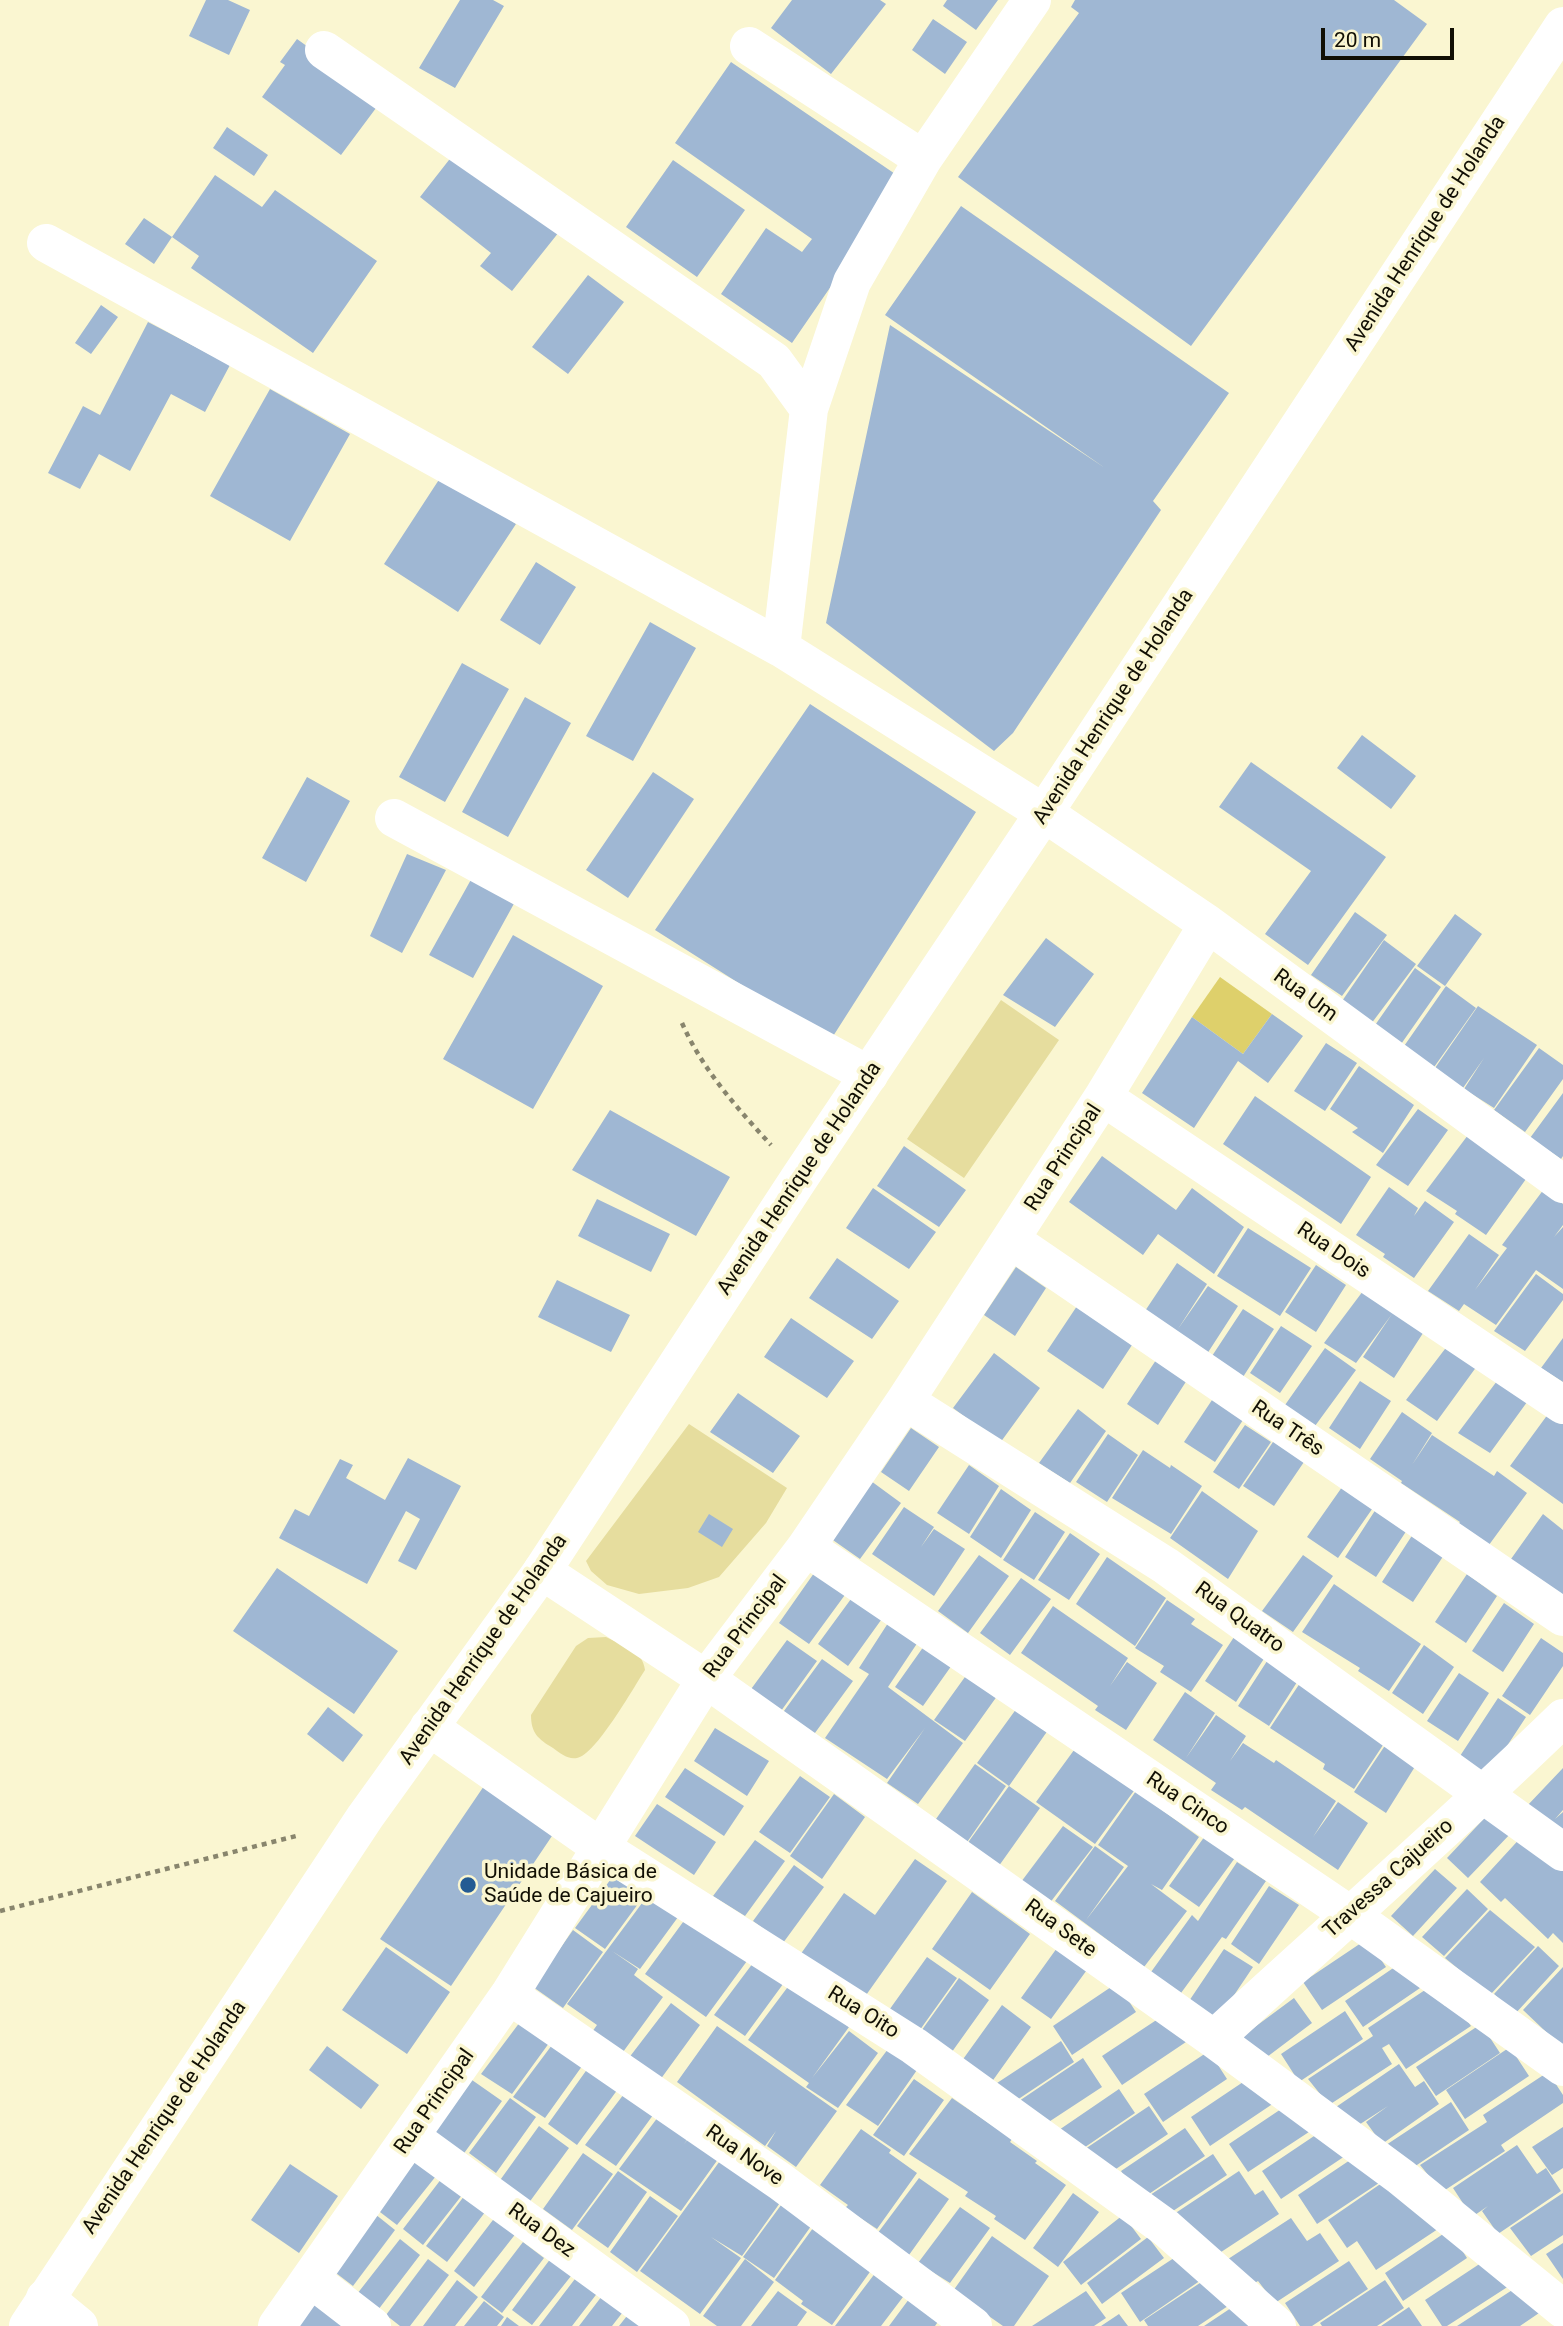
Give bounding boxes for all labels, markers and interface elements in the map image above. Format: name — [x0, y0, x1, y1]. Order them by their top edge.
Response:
scale bar — [1325, 14, 1458, 58]
text: 20 m — [1334, 28, 1381, 52]
street label: Avenida Henrique de Holanda — [1340, 111, 1512, 357]
street label: Avenida Henrique de Holanda — [1028, 584, 1200, 830]
street label: Rua Um — [1268, 964, 1342, 1028]
street label: Avenida Henrique de Holanda — [712, 1058, 888, 1300]
street label: Rua Principal — [1020, 1100, 1108, 1216]
street label: Rua Dois — [1292, 1217, 1374, 1285]
street label: Rua Três — [1246, 1396, 1328, 1462]
street label: Avenida Henrique de Holanda — [395, 1530, 573, 1770]
street label: Rua Principal — [699, 1570, 793, 1684]
street label: Rua Quatro — [1189, 1577, 1289, 1659]
street label: Rua Cinco — [1141, 1767, 1233, 1841]
street label: Travessa Cajueiro — [1319, 1814, 1459, 1944]
place label: Unidade Básica de Saúde de Cajueiro — [484, 1860, 657, 1910]
marker: Unidade Básica de Saúde de Cajueiro — [458, 1875, 478, 1895]
street label: Rua Sete — [1019, 1894, 1101, 1964]
street label: Rua Oito — [823, 1981, 903, 2045]
street label: Avenida Henrique de Holanda — [77, 1997, 253, 2239]
street label: Rua Principal — [390, 2045, 480, 2159]
street label: Rua Nove — [700, 2120, 788, 2192]
street label: Rua Dez — [503, 2198, 579, 2264]

